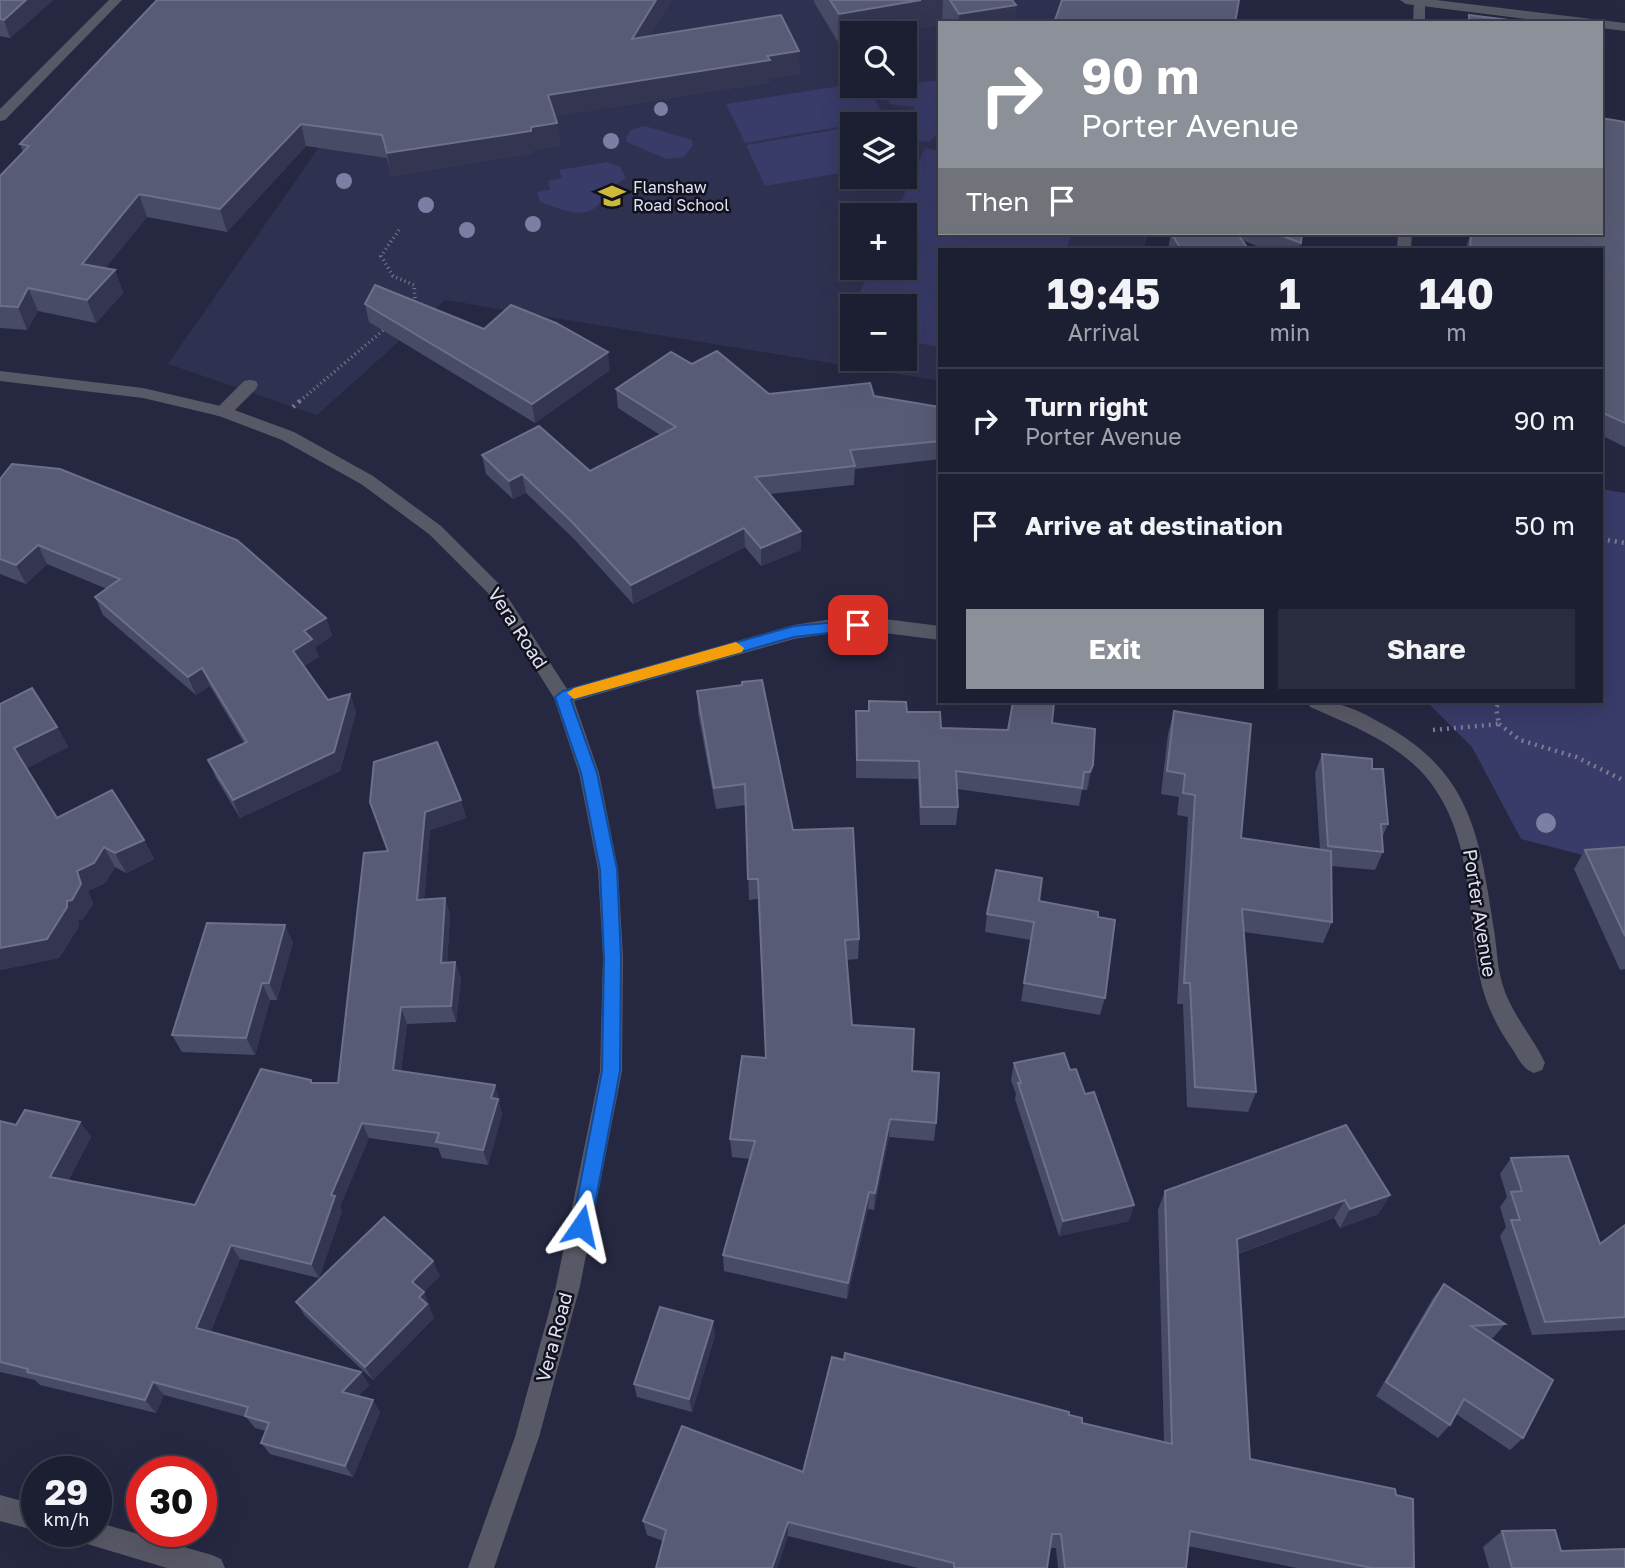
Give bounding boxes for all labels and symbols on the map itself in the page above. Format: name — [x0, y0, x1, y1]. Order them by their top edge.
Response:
place label: Flanshaw Road School — [633, 177, 729, 215]
school or university icon: Flanshaw Road School — [597, 181, 627, 211]
street label: Vera Road — [484, 583, 553, 673]
pin — [828, 595, 888, 655]
street label: Porter Avenue — [1459, 847, 1502, 979]
position arrow — [544, 1189, 618, 1263]
street label: Vera Road — [531, 1290, 577, 1384]
speed limit sign: 30 — [126, 1456, 217, 1547]

